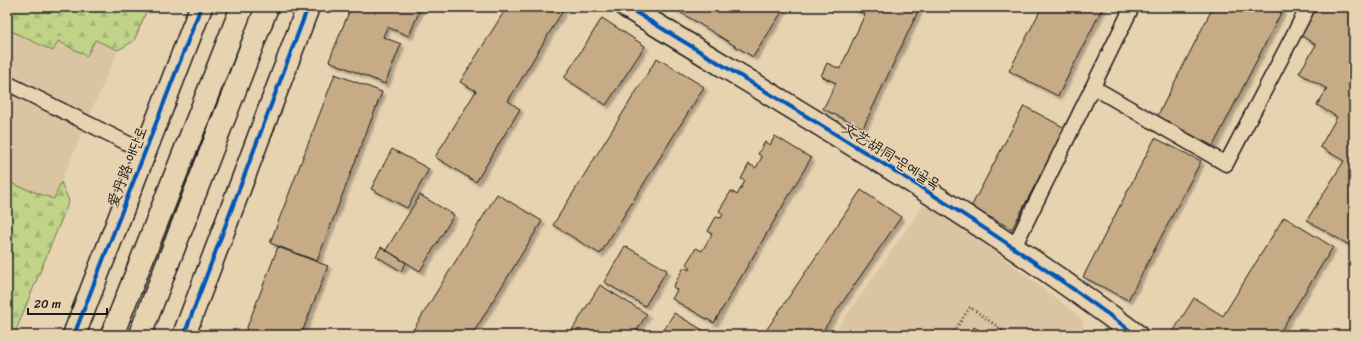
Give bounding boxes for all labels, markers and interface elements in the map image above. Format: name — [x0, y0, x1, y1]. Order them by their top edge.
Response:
street label: 文艺胡同 문예골목 — [837, 115, 945, 197]
street label: 爱丹路 애단로 — [100, 123, 154, 211]
scale bar — [28, 290, 107, 316]
text: 20 m — [34, 293, 61, 315]

